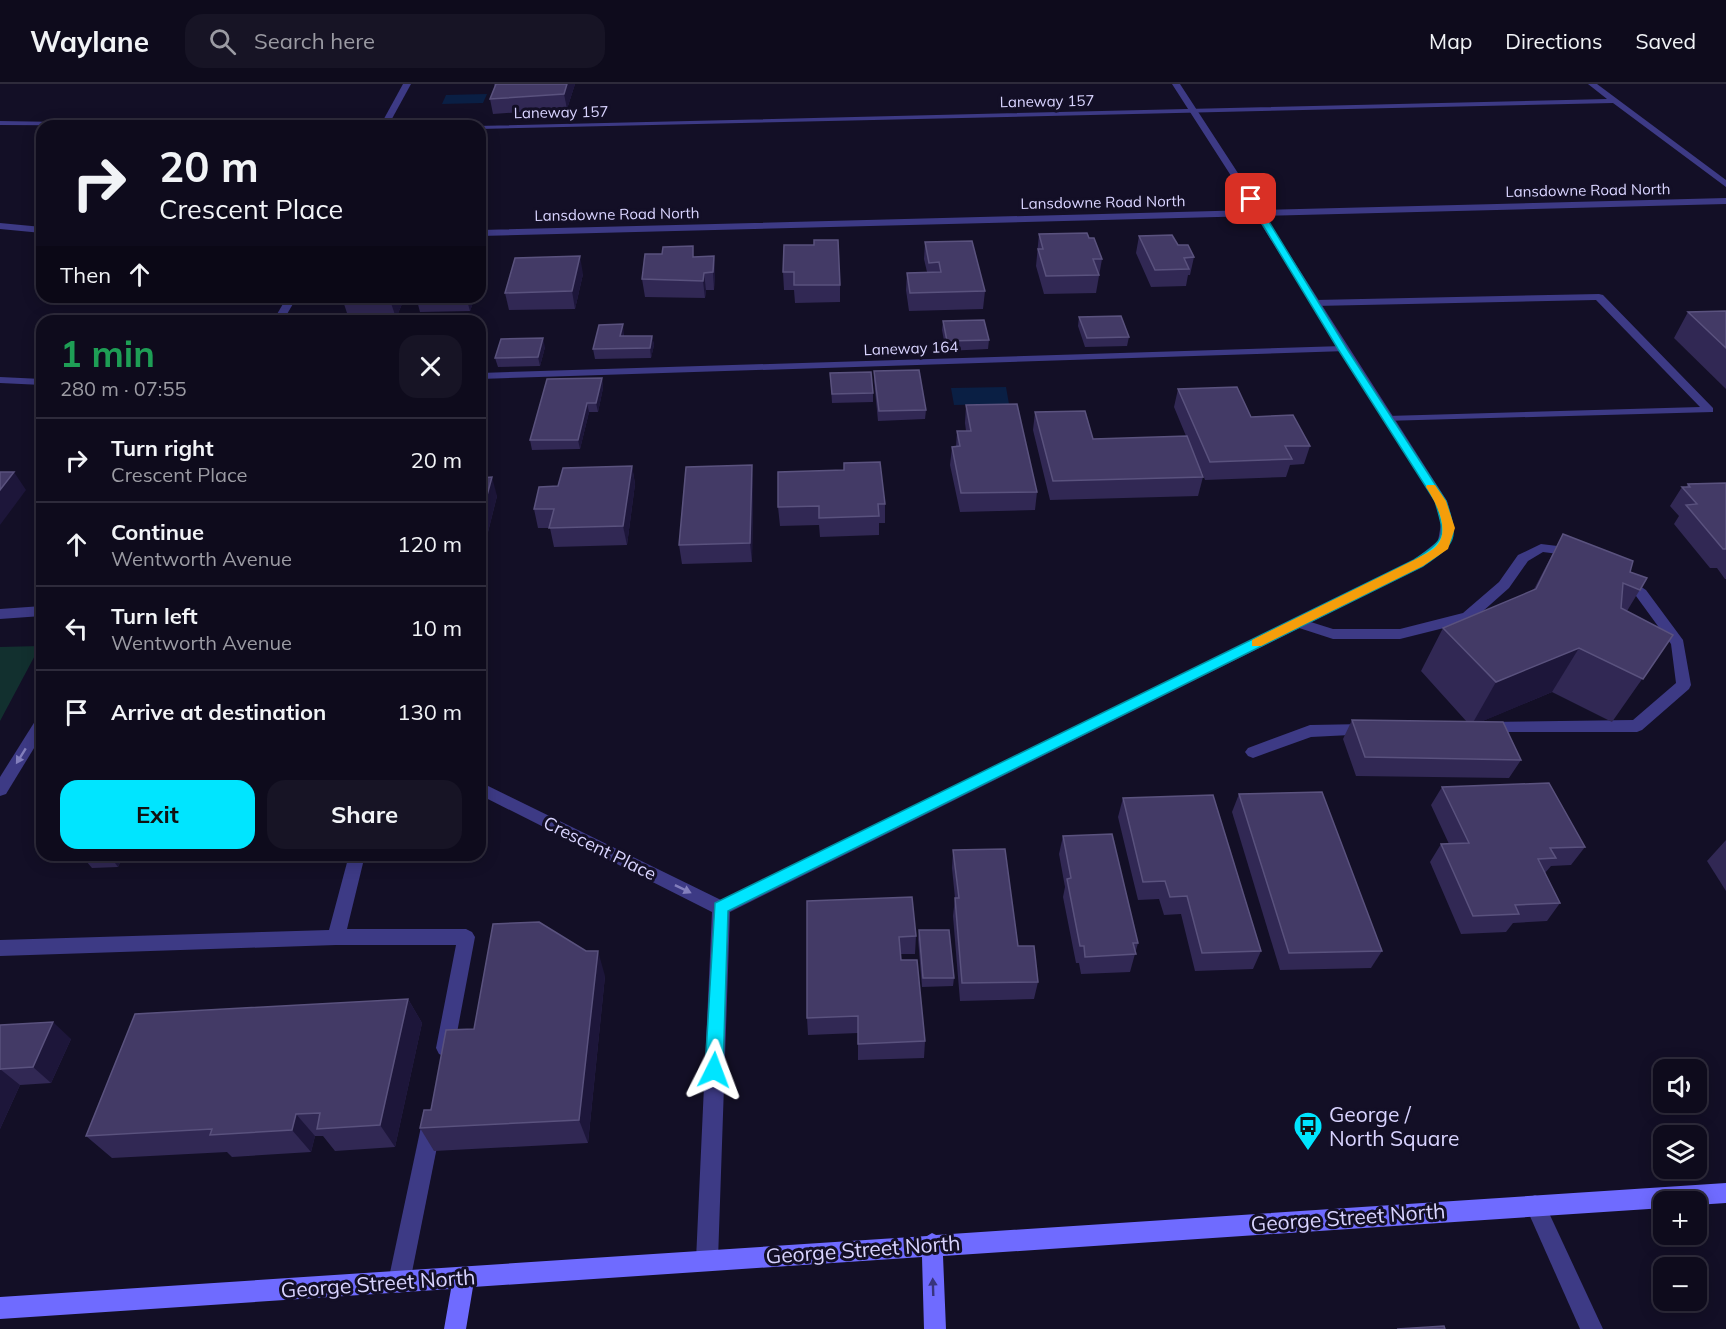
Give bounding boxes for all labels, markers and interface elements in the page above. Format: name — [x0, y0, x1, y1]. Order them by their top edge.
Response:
search box — [185, 14, 605, 68]
text: Waylane — [30, 24, 149, 59]
icon: search — [206, 25, 239, 58]
text: Search here — [254, 27, 375, 55]
text: Map — [1429, 28, 1472, 54]
text: Directions — [1505, 28, 1602, 54]
text: Saved — [1635, 28, 1696, 54]
street label: Laneway 157 — [999, 91, 1095, 111]
street label: Laneway 157 — [513, 102, 609, 122]
text: 20 m — [159, 140, 259, 193]
icon: right — [60, 144, 138, 222]
pin — [1225, 173, 1276, 224]
street label: Lansdowne Road North — [1505, 179, 1671, 201]
icon: arrive — [1234, 182, 1267, 215]
street label: Lansdowne Road North — [1020, 191, 1186, 213]
text: Crescent Place — [159, 192, 343, 226]
street label: Lansdowne Road North — [534, 203, 700, 225]
icon: ahead — [123, 258, 156, 291]
text: Then — [60, 261, 111, 289]
text: 1 min — [60, 331, 155, 376]
button: close — [399, 335, 462, 398]
street label: Laneway 164 — [863, 337, 959, 359]
text: 280 m · 07:55 — [60, 376, 186, 401]
text: Turn right — [111, 434, 214, 462]
icon: right — [60, 444, 93, 477]
text: 20 m — [411, 446, 462, 474]
text: Crescent Place — [111, 462, 248, 487]
text: Continue — [111, 518, 204, 546]
icon: ahead — [60, 528, 93, 561]
text: 120 m — [397, 530, 462, 558]
text: Wentworth Avenue — [111, 546, 292, 571]
text: Turn left — [111, 602, 198, 630]
icon: left — [60, 612, 93, 645]
text: 10 m — [411, 614, 462, 642]
text: Wentworth Avenue — [111, 630, 292, 655]
icon: arrive — [60, 696, 93, 729]
text: Arrive at destination — [111, 698, 326, 726]
text: 130 m — [397, 698, 462, 726]
one-way arrow — [16, 748, 27, 764]
button: Exit — [60, 780, 255, 849]
button: Share — [267, 780, 462, 849]
street label: Crescent Place — [540, 811, 660, 885]
one-way arrow — [674, 884, 691, 894]
position arrow — [682, 1038, 746, 1102]
map controls — [1653, 1059, 1707, 1311]
button: sound — [1653, 1059, 1707, 1113]
place label: George / North Square — [1329, 1101, 1459, 1151]
bus stop icon: George / North Square — [1292, 1110, 1324, 1152]
button: layers — [1653, 1125, 1707, 1179]
button: + — [1653, 1191, 1707, 1245]
street label: George Street North — [1250, 1197, 1446, 1237]
street label: George Street North — [765, 1229, 961, 1269]
button: − — [1653, 1257, 1707, 1311]
street label: George Street North — [280, 1263, 476, 1303]
one-way arrow — [929, 1277, 938, 1296]

